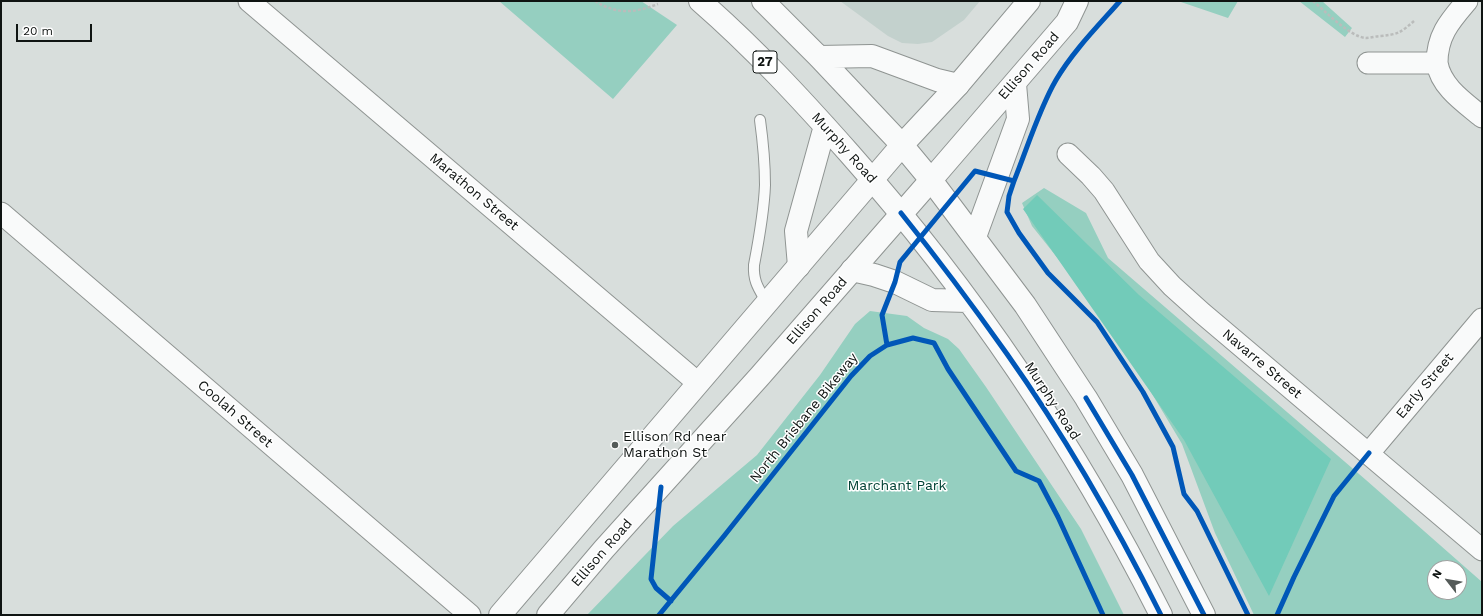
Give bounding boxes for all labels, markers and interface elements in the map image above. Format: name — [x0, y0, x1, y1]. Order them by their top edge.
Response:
scale bar — [18, 16, 94, 42]
text: 20 m — [23, 24, 53, 38]
street label: Ellison Road — [995, 29, 1063, 103]
road number: 27 — [753, 51, 777, 73]
street label: Murphy Road — [808, 109, 880, 187]
street label: Marathon Street — [426, 150, 522, 234]
street label: Ellison Road — [783, 274, 851, 348]
street label: Navarre Street — [1219, 326, 1305, 402]
street label: North Brisbane Bikeway — [746, 350, 862, 486]
street label: Early Street — [1393, 350, 1457, 422]
street label: Murphy Road — [1021, 359, 1083, 443]
street label: Coolah Street — [194, 377, 276, 451]
place label: Ellison Rd near Marathon St — [623, 429, 726, 462]
marker: Ellison Rd near Marathon St — [610, 440, 620, 450]
park label: Marchant Park — [847, 478, 947, 494]
street label: Ellison Road — [568, 516, 636, 590]
north arrow — [1427, 560, 1467, 600]
text: N — [1429, 567, 1445, 581]

